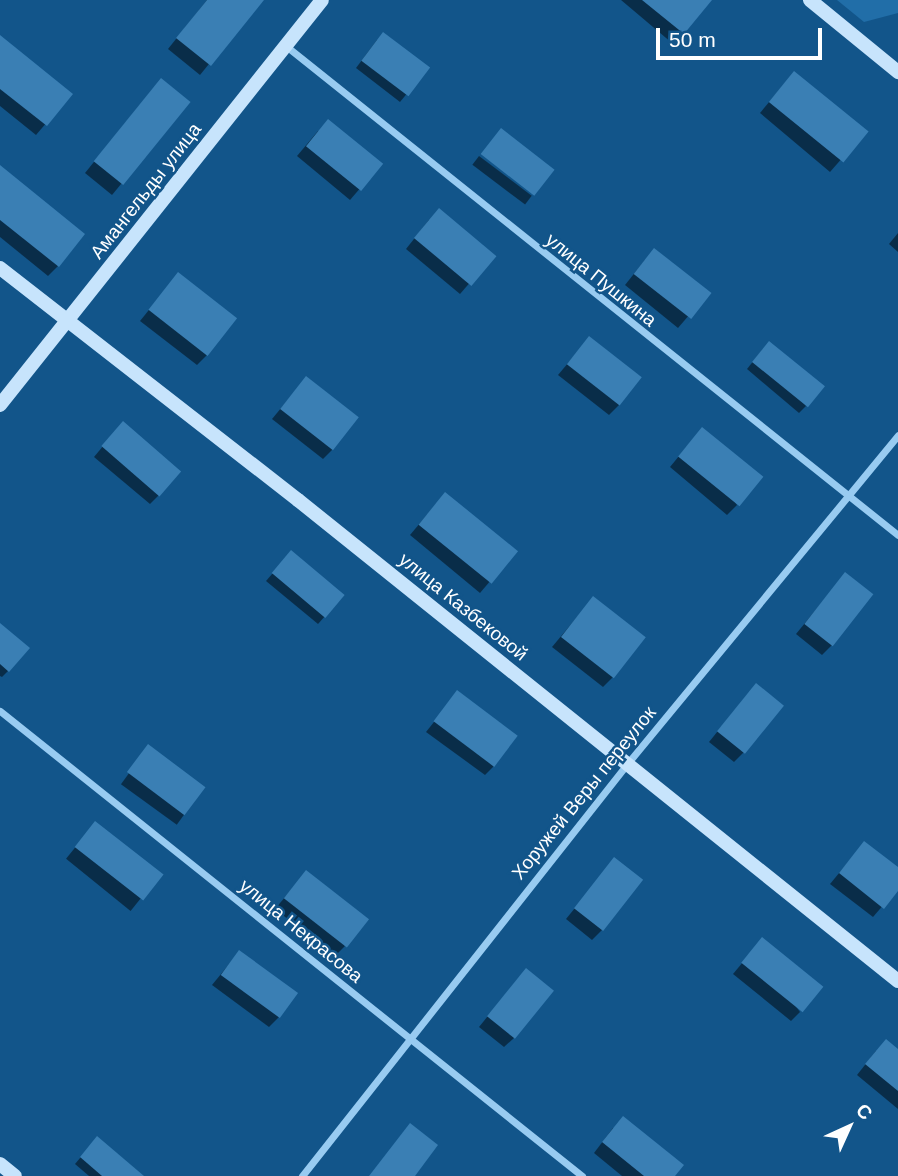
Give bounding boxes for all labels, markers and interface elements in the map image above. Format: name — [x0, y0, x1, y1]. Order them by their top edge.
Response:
scale bar — [660, 14, 826, 58]
text: 50 m — [669, 28, 716, 51]
street label: Амангельды улица — [86, 118, 206, 264]
street label: улица Пушкина — [541, 228, 661, 332]
street label: улица Казбековой — [394, 548, 532, 666]
street label: Хоружей Веры переулок — [507, 702, 661, 884]
street label: улица Некрасова — [235, 874, 367, 988]
north arrow — [814, 1092, 884, 1162]
text: С — [852, 1100, 876, 1124]

